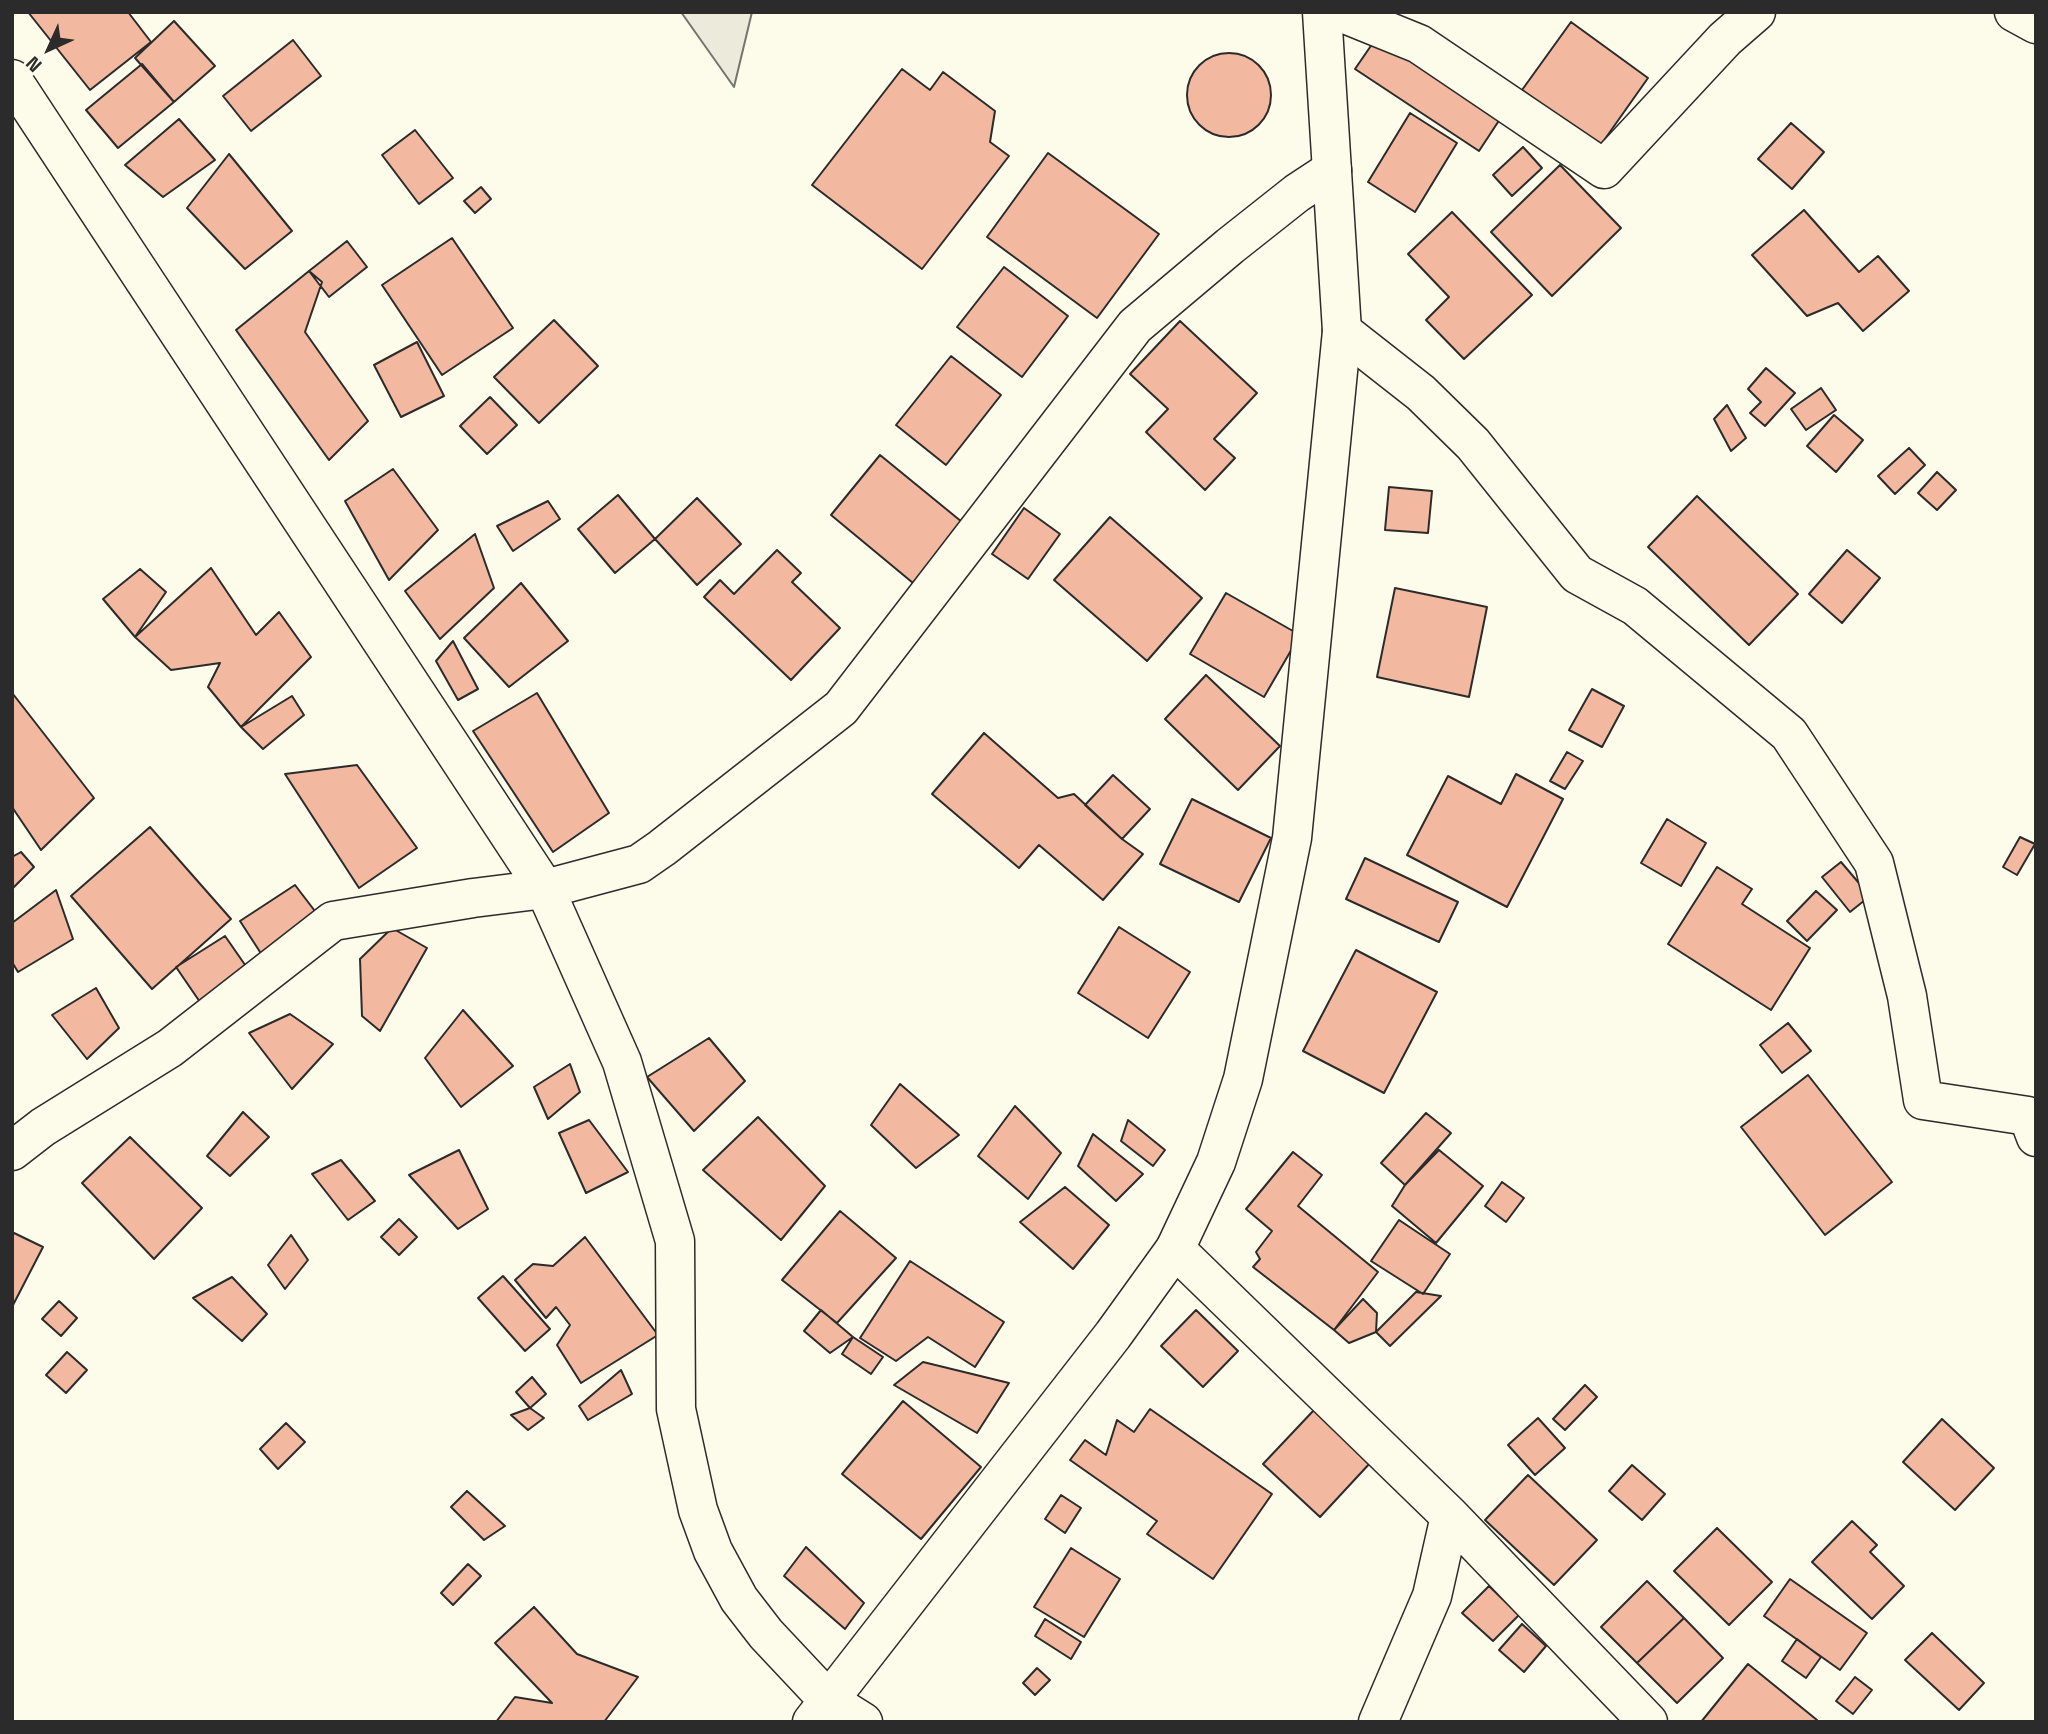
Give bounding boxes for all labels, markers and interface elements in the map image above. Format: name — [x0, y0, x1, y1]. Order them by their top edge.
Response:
north arrow — [14, 14, 84, 84]
text: N — [20, 51, 47, 78]

